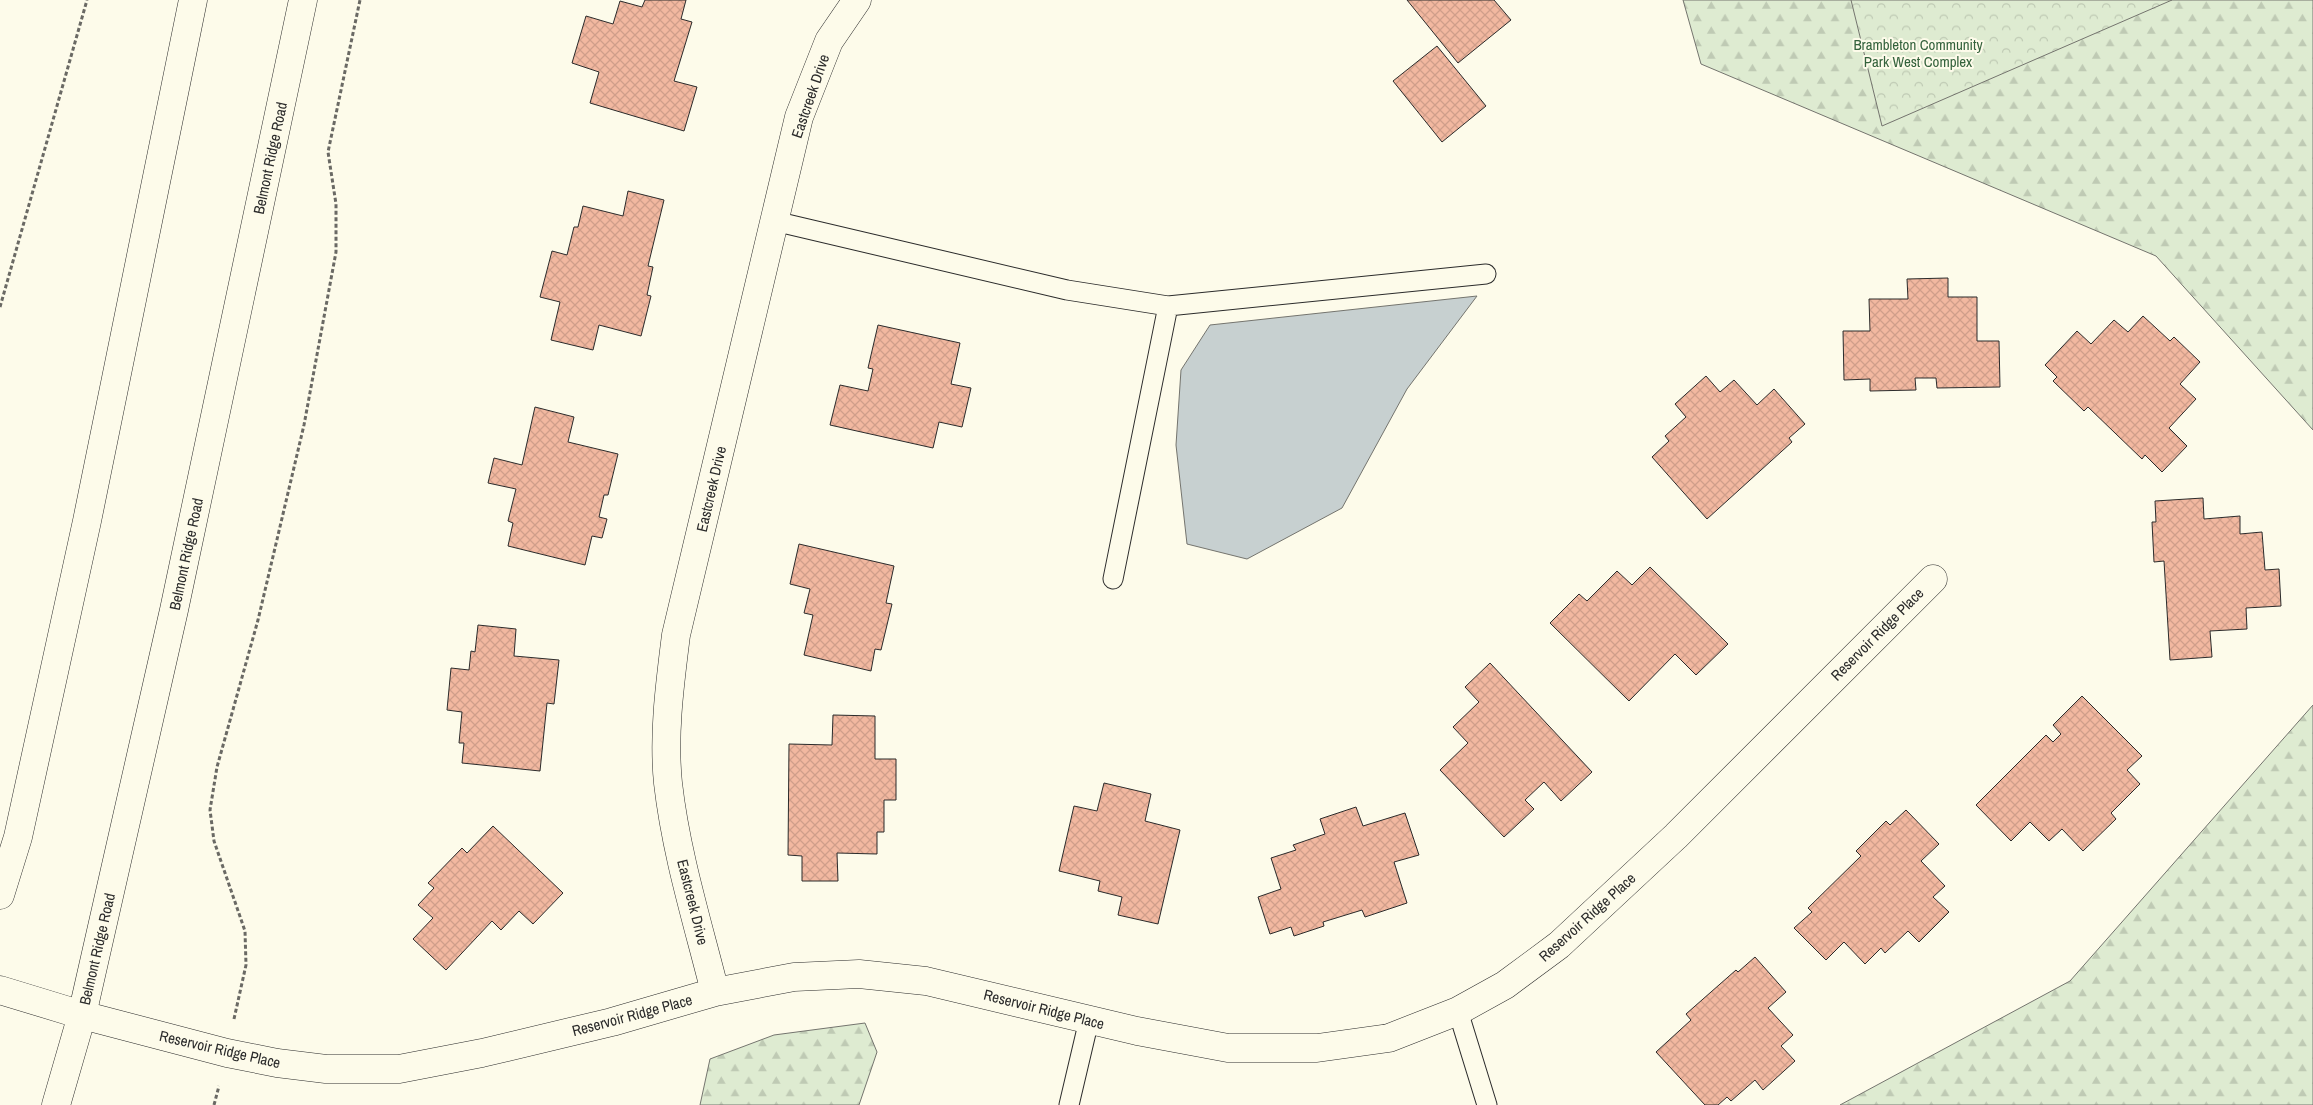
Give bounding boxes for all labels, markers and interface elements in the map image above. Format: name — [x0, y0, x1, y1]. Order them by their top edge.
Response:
park label: Brambleton Community Park West Complex — [1853, 34, 1983, 72]
street label: Eastcreek Drive — [786, 51, 834, 141]
street label: Belmont Ridge Road — [248, 100, 292, 216]
street label: Eastcreek Drive — [691, 444, 731, 534]
street label: Belmont Ridge Road — [164, 496, 208, 612]
street label: Reservoir Ridge Place — [1826, 583, 1928, 685]
street label: Eastcreek Drive — [672, 857, 714, 947]
street label: Reservoir Ridge Place — [1534, 868, 1640, 966]
street label: Belmont Ridge Road — [74, 891, 120, 1007]
street label: Reservoir Ridge Place — [981, 984, 1107, 1034]
street label: Reservoir Ridge Place — [570, 989, 695, 1041]
street label: Reservoir Ridge Place — [157, 1025, 283, 1073]

